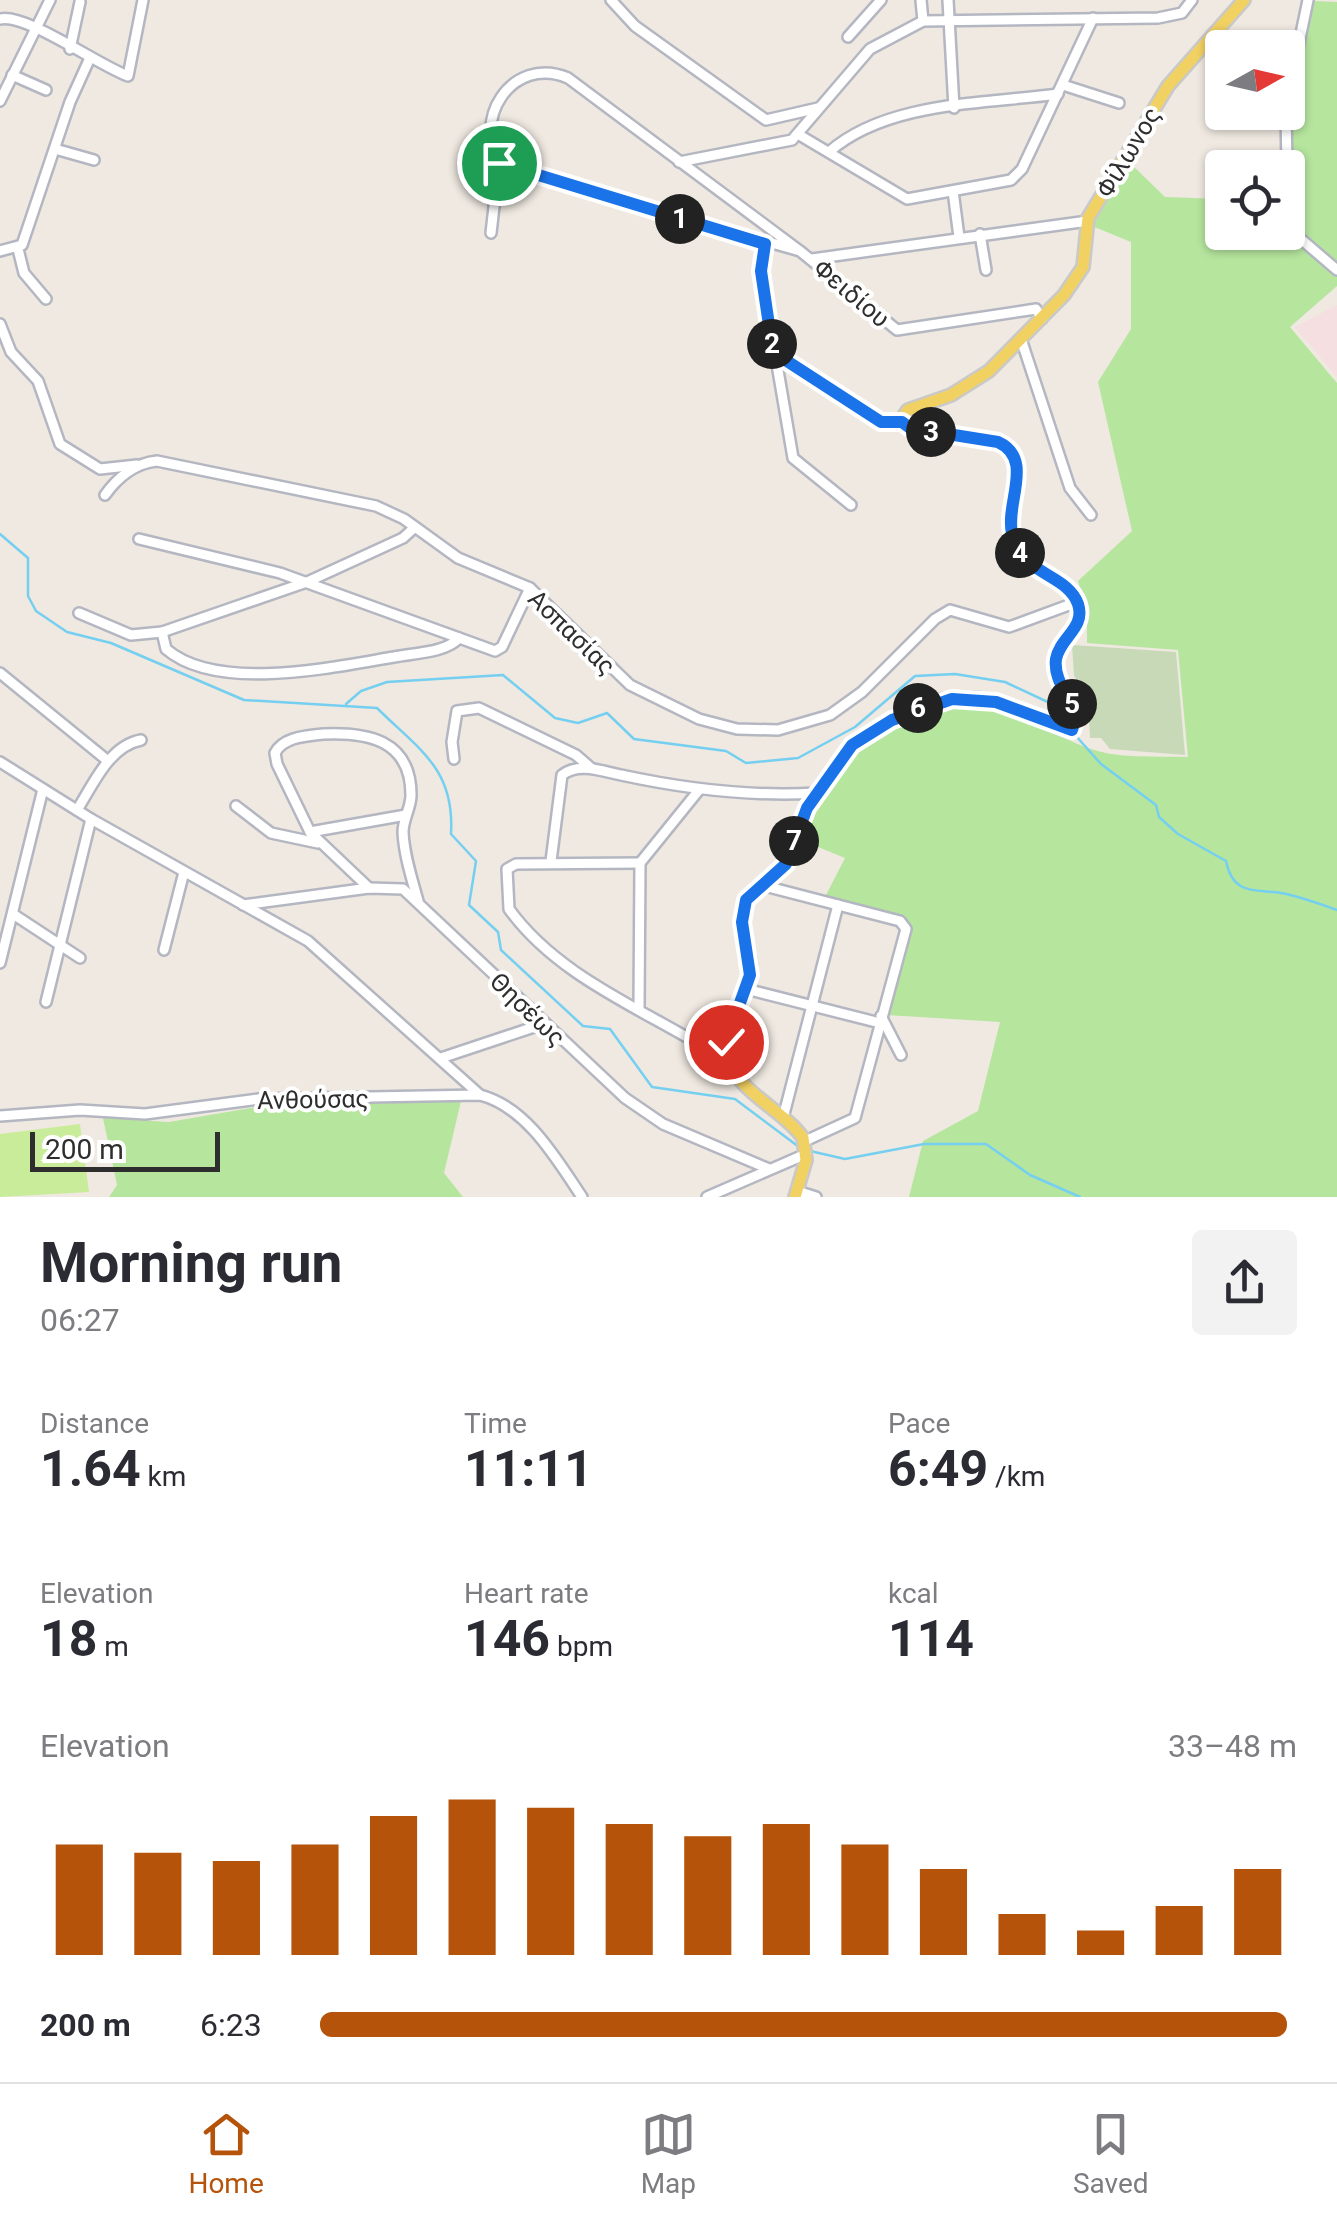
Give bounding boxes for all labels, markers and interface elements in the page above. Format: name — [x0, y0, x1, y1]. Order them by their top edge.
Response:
north arrow — [1205, 30, 1305, 130]
map controls — [1205, 30, 1305, 250]
street label: Φίλωνος — [1090, 102, 1167, 203]
pin — [457, 121, 542, 206]
icon: arrive — [472, 136, 527, 191]
button: locate — [1205, 150, 1305, 250]
pin: 1 — [655, 194, 705, 244]
text: 1 — [672, 202, 688, 235]
street label: Φειδίου — [808, 253, 895, 333]
pin: 2 — [747, 319, 797, 369]
text: 2 — [764, 327, 780, 360]
pin: 3 — [906, 407, 956, 457]
text: 3 — [923, 415, 939, 448]
pin: 4 — [995, 528, 1045, 578]
text: 4 — [1012, 536, 1028, 569]
street label: Ασπασίας — [522, 584, 621, 681]
pin: 5 — [1047, 679, 1097, 729]
pin: 6 — [893, 683, 943, 733]
text: 5 — [1064, 687, 1080, 720]
text: 6 — [910, 691, 926, 724]
pin: 7 — [769, 816, 819, 866]
text: 7 — [786, 824, 802, 857]
street label: Θησέως — [484, 967, 571, 1052]
pin — [684, 1000, 769, 1085]
icon: check — [699, 1015, 754, 1070]
street label: Ανθούσας — [257, 1084, 369, 1115]
scale bar — [30, 1127, 220, 1172]
text: 200 m — [45, 1133, 124, 1166]
button: share — [1192, 1230, 1297, 1335]
text: Morning run — [40, 1231, 342, 1295]
text: 06:27 — [40, 1301, 120, 1339]
text: Distance — [40, 1407, 149, 1440]
text: Time — [464, 1407, 527, 1440]
text: Pace — [888, 1407, 950, 1440]
text: 1.64 — [40, 1440, 141, 1498]
text: 11:11 — [464, 1440, 593, 1498]
text: 6:49 — [888, 1440, 988, 1498]
text: km — [141, 1460, 186, 1493]
text: /km — [988, 1460, 1045, 1493]
text: Elevation — [40, 1577, 153, 1610]
text: Heart rate — [464, 1577, 589, 1610]
text: kcal — [888, 1577, 939, 1610]
text: 18 — [40, 1610, 97, 1668]
text: 146 — [464, 1610, 550, 1668]
text: 114 — [888, 1610, 974, 1668]
text: m — [97, 1630, 129, 1663]
text: bpm — [550, 1630, 613, 1663]
text: Elevation — [40, 1727, 170, 1765]
text: 33–48 m — [1168, 1727, 1297, 1765]
text: 200 m — [40, 2006, 131, 2044]
text: 6:23 — [200, 2006, 262, 2044]
tab: Home — [188, 2107, 264, 2200]
tab: Map — [641, 2107, 696, 2200]
tab: Saved — [1073, 2107, 1149, 2200]

